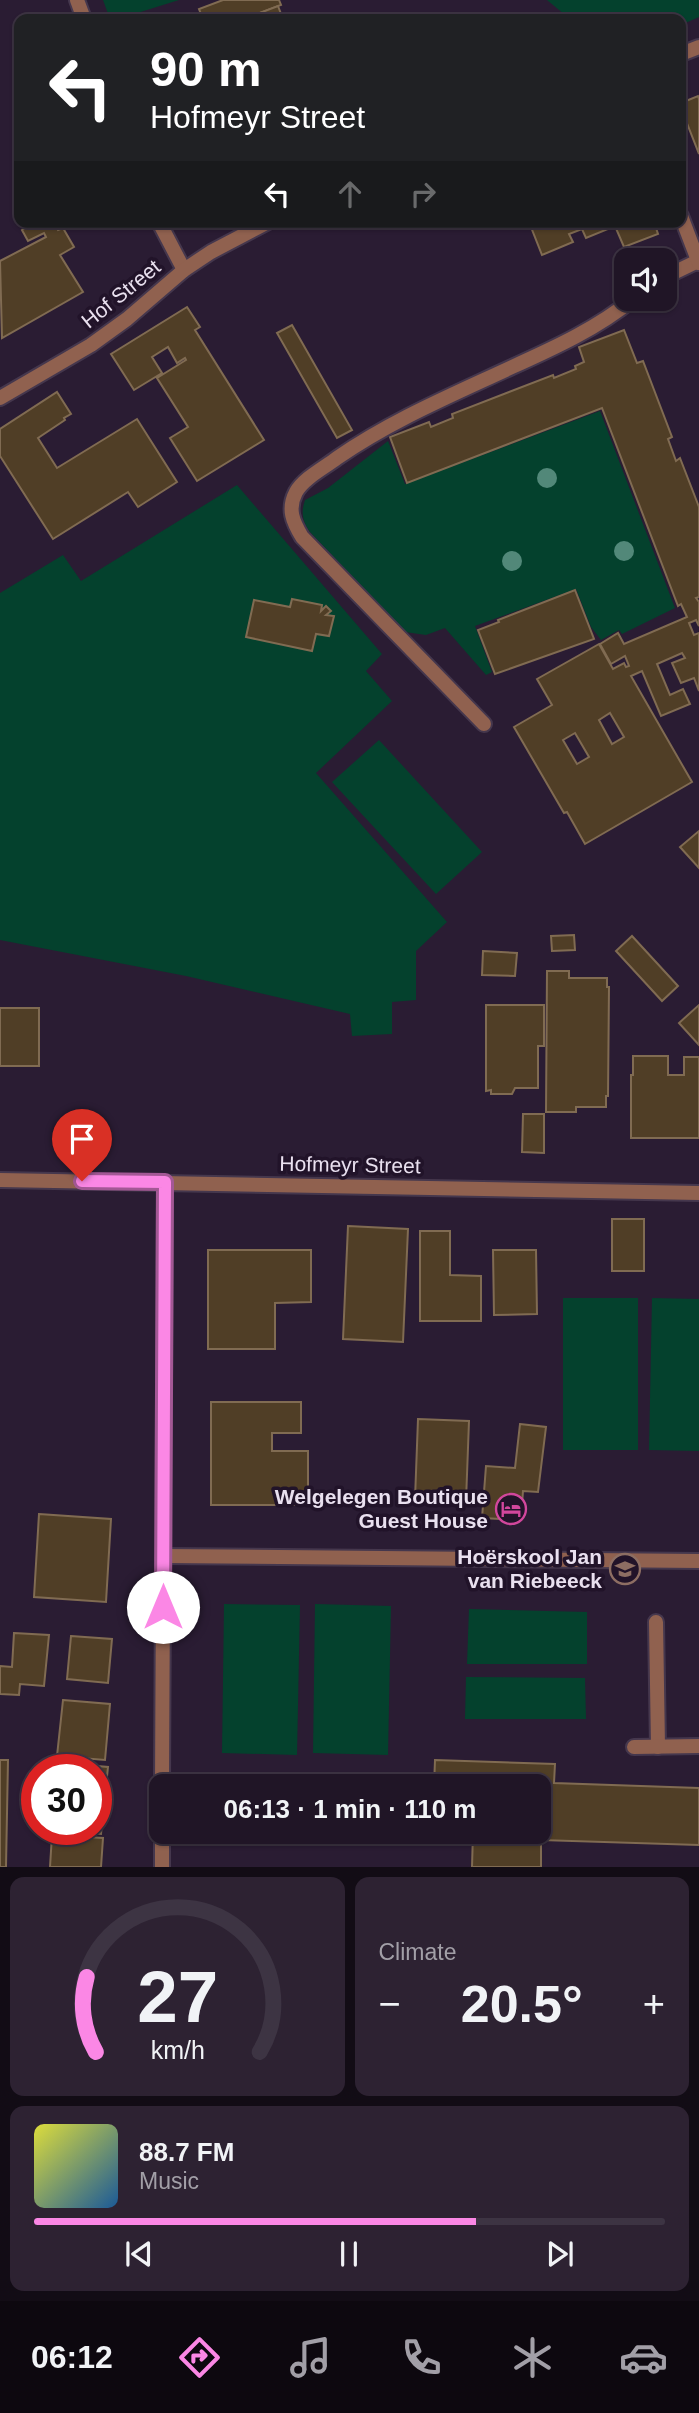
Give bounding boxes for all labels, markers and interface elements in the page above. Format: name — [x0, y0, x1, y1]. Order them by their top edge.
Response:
icon: left — [35, 42, 126, 133]
text: 90 m — [150, 42, 262, 96]
text: Hofmeyr Street — [150, 99, 365, 135]
icon: left — [258, 175, 296, 213]
icon: ahead — [331, 175, 369, 213]
icon: right — [404, 175, 442, 213]
map controls — [614, 248, 677, 311]
button: sound — [614, 248, 677, 311]
street label: Hof Street — [77, 255, 165, 332]
pin — [52, 1109, 112, 1181]
icon: arrive — [63, 1120, 101, 1158]
street label: Hofmeyr Street — [279, 1152, 421, 1177]
place label: Welgelegen Boutique Guest House — [275, 1485, 488, 1532]
hotel icon: Welgelegen Boutique Guest House — [494, 1492, 528, 1526]
place label: Hoërskool Jan van Riebeeck — [457, 1545, 602, 1592]
school or university icon: Hoërskool Jan van Riebeeck — [608, 1552, 642, 1586]
position arrow — [126, 1570, 200, 1644]
speed limit sign: 30 — [21, 1754, 112, 1845]
text: 06:13 · 1 min · 110 m — [224, 1794, 476, 1824]
text: Climate — [379, 1939, 456, 1965]
text: 27 — [137, 1957, 218, 2038]
text: 20.5° — [461, 1975, 583, 2033]
text: − — [379, 1983, 401, 2025]
text: + — [643, 1983, 665, 2025]
text: km/h — [150, 2036, 204, 2064]
text: 88.7 FM — [139, 2137, 234, 2167]
text: Music — [139, 2168, 199, 2194]
icon: previous — [120, 2235, 158, 2273]
icon: pause — [330, 2235, 368, 2273]
icon: next — [541, 2235, 579, 2273]
icon: directions — [175, 2333, 224, 2382]
icon: music — [286, 2333, 335, 2382]
icon: phone — [397, 2333, 446, 2382]
icon: climate — [508, 2333, 557, 2382]
icon: car — [619, 2333, 668, 2382]
text: 06:12 — [31, 2339, 113, 2375]

